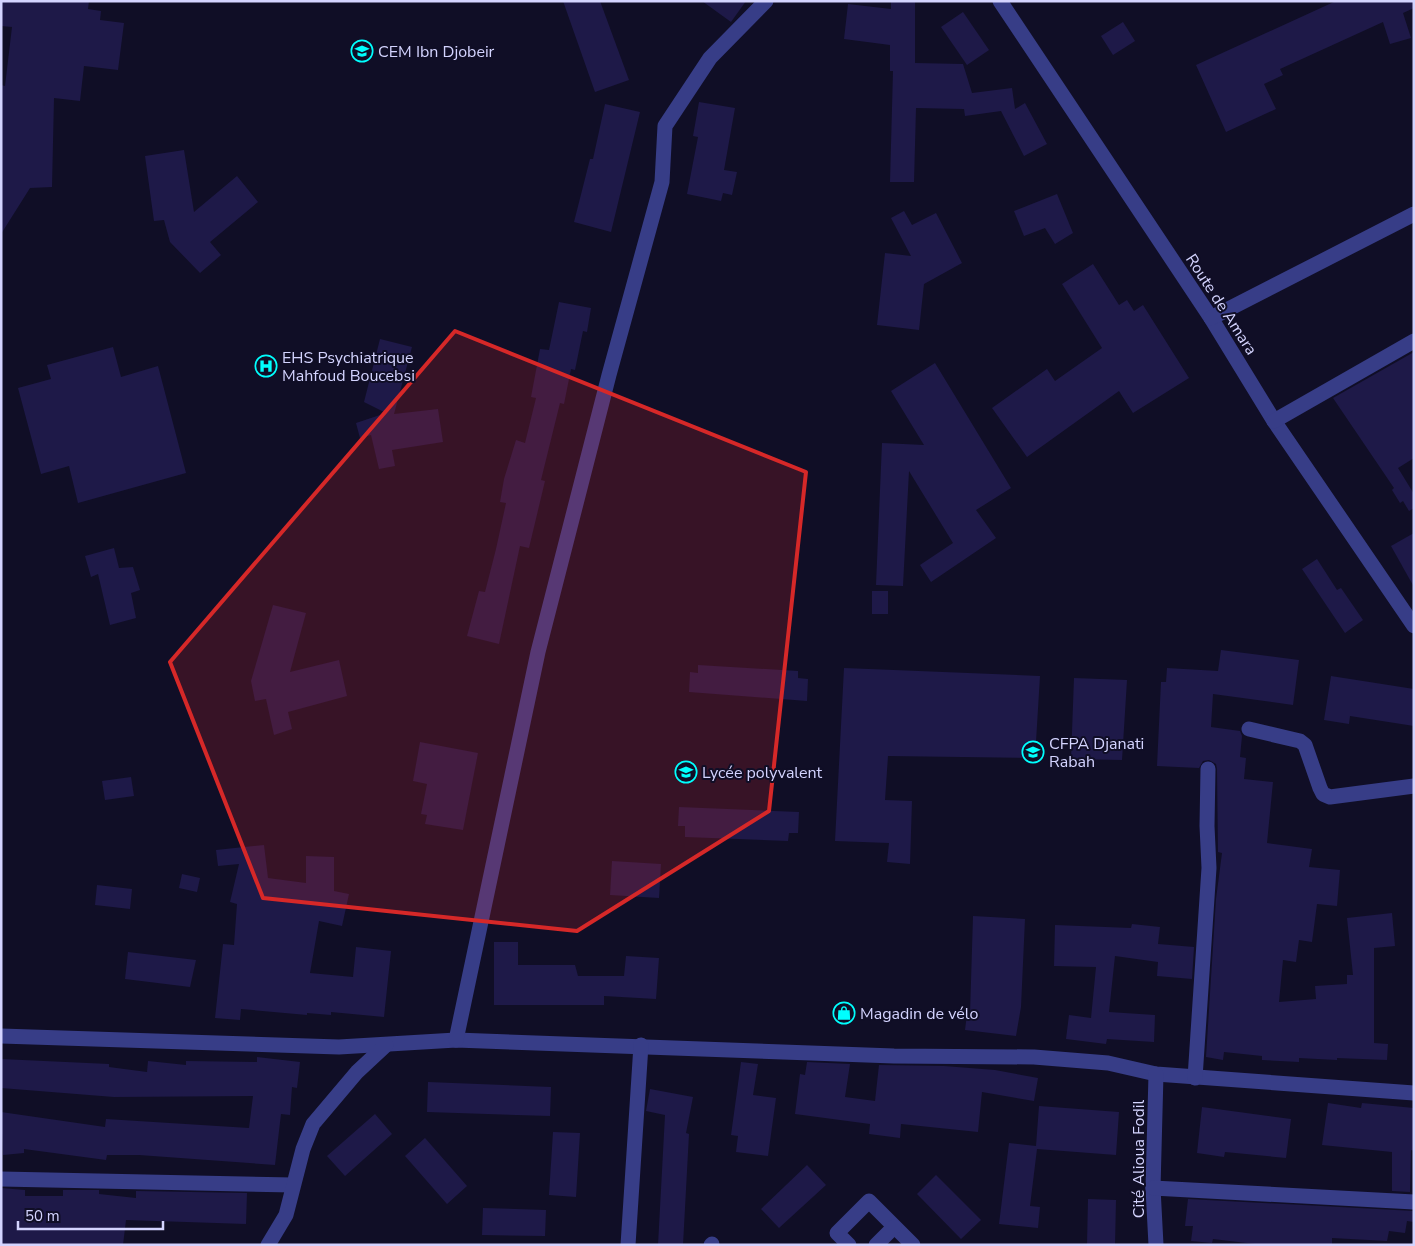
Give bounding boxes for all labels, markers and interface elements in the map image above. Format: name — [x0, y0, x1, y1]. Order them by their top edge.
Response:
school or university icon: CEM Ibn Djobeir — [350, 39, 374, 63]
place label: CEM Ibn Djobeir — [378, 41, 495, 63]
street label: Route de Amara — [1180, 250, 1262, 359]
place label: EHS Psychiatrique Mahfoud Boucebsi — [282, 347, 415, 387]
hospital icon: EHS Psychiatrique Mahfoud Boucebsi — [254, 354, 278, 378]
place label: CFPA Djanati Rabah — [1049, 733, 1144, 773]
school or university icon: CFPA Djanati Rabah — [1021, 740, 1045, 764]
school or university icon: Lycée polyvalent — [674, 760, 698, 784]
place label: Lycée polyvalent — [702, 762, 823, 784]
shop icon: Magadin de vélo — [832, 1001, 856, 1025]
place label: Magadin de vélo — [860, 1003, 978, 1025]
street label: Cité Alioua Fodil — [1128, 1100, 1150, 1218]
scale bar — [18, 1198, 162, 1230]
text: 50 m — [25, 1206, 60, 1226]

